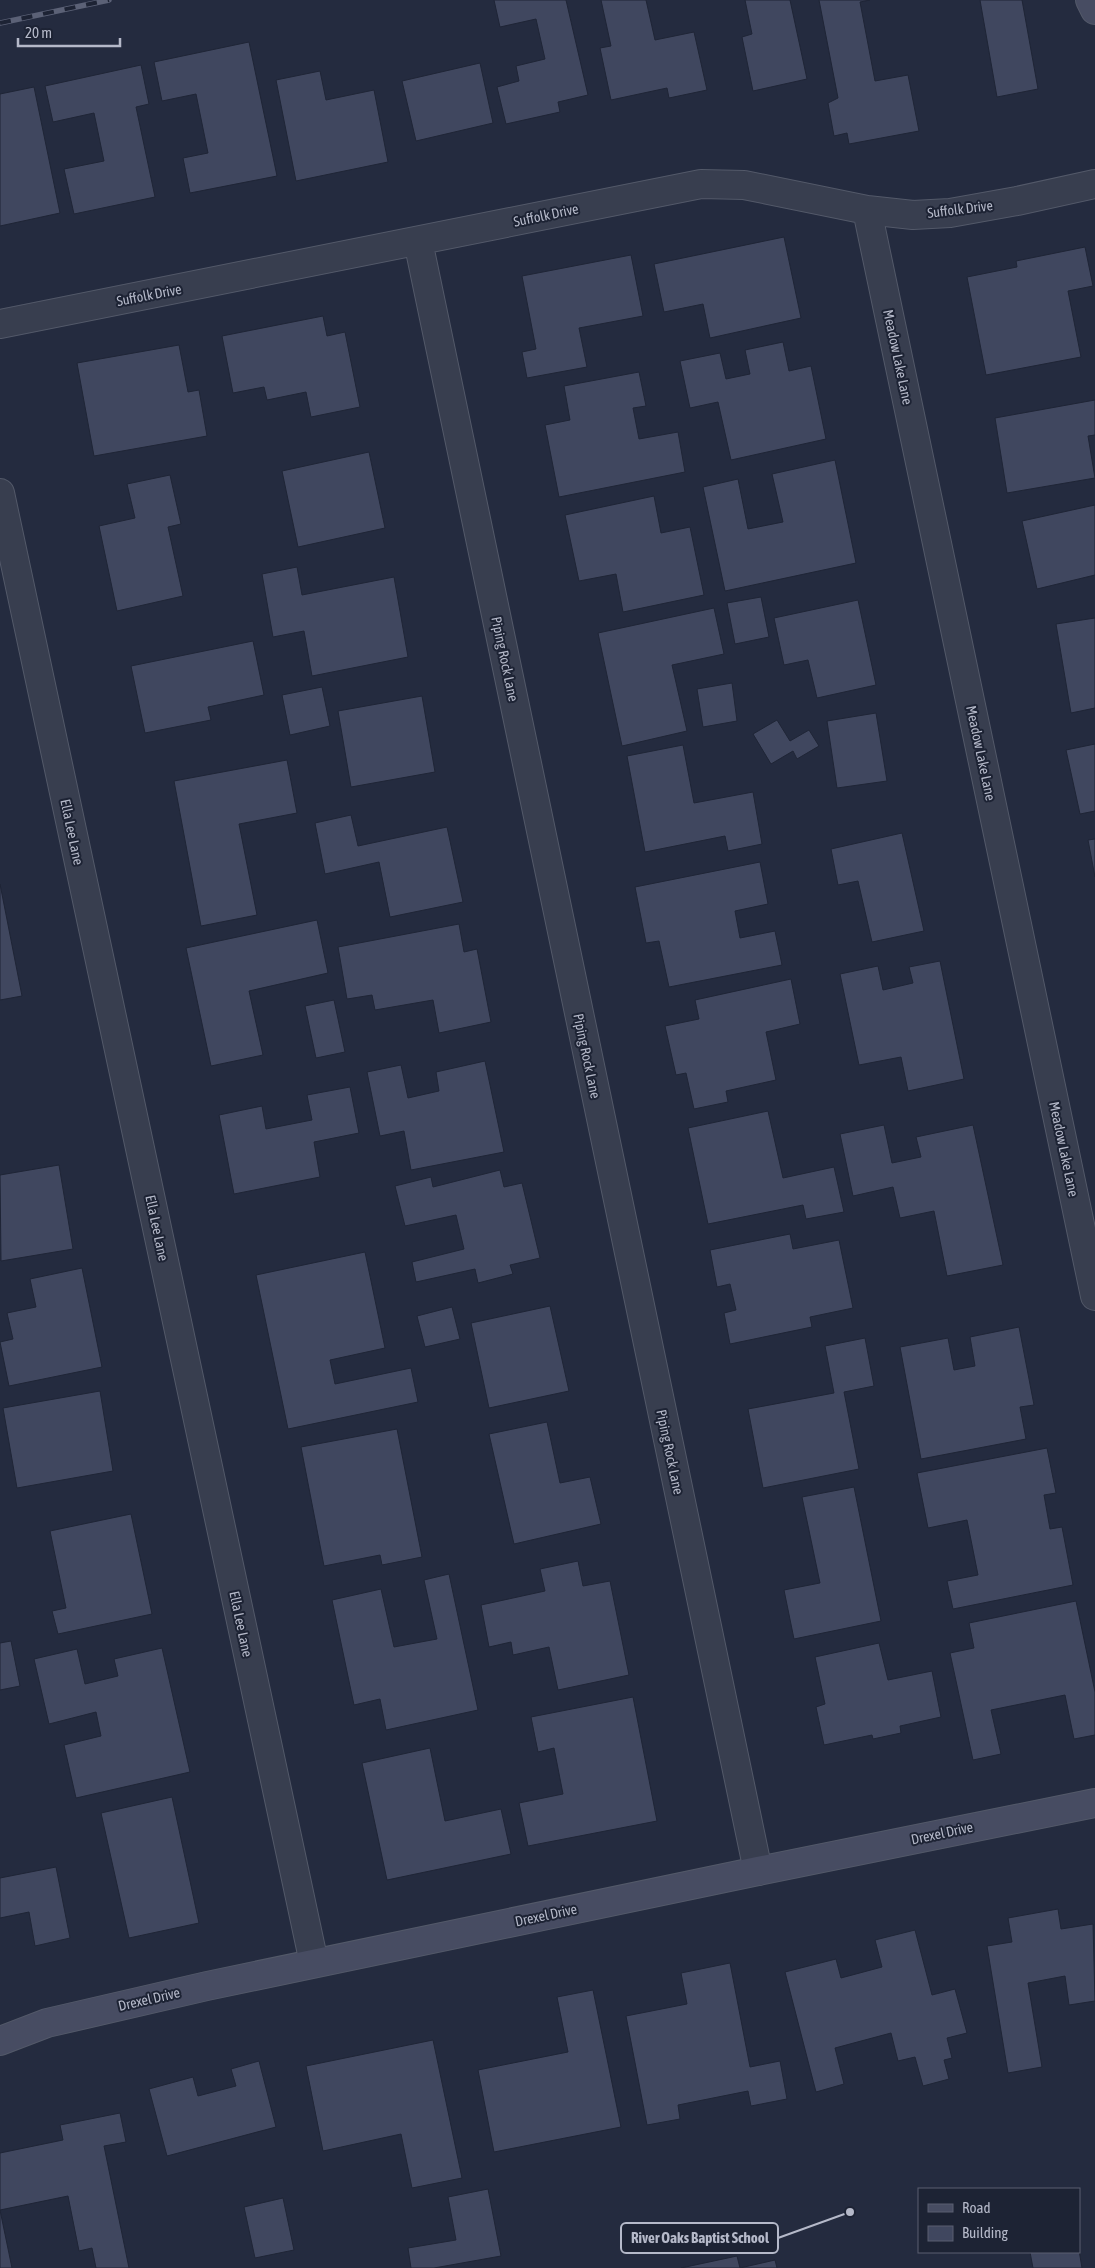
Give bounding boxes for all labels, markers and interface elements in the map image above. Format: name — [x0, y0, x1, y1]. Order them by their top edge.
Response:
scale bar — [18, 15, 120, 47]
text: 20 m — [25, 24, 52, 41]
street label: Suffolk Drive — [926, 197, 994, 221]
street label: Suffolk Drive — [512, 200, 580, 230]
street label: Suffolk Drive — [115, 281, 183, 309]
street label: Meadow Lake Lane — [880, 308, 916, 406]
street label: Piping Rock Lane — [488, 615, 522, 703]
street label: Meadow Lake Lane — [963, 704, 999, 802]
street label: Ella Lee Lane — [57, 798, 87, 866]
street label: Piping Rock Lane — [570, 1012, 604, 1100]
street label: Meadow Lake Lane — [1046, 1100, 1082, 1198]
street label: Ella Lee Lane — [142, 1194, 172, 1262]
street label: Piping Rock Lane — [653, 1408, 687, 1496]
street label: Ella Lee Lane — [226, 1590, 256, 1658]
street label: Drexel Drive — [910, 1819, 974, 1847]
street label: Drexel Drive — [514, 1901, 578, 1929]
street label: Drexel Drive — [117, 1984, 181, 2014]
legend — [918, 2188, 1080, 2253]
text: Road — [962, 2199, 991, 2216]
callout: River Oaks Baptist School — [621, 2223, 778, 2253]
text: Building — [962, 2224, 1008, 2241]
text: River Oaks Baptist School — [631, 2229, 770, 2246]

